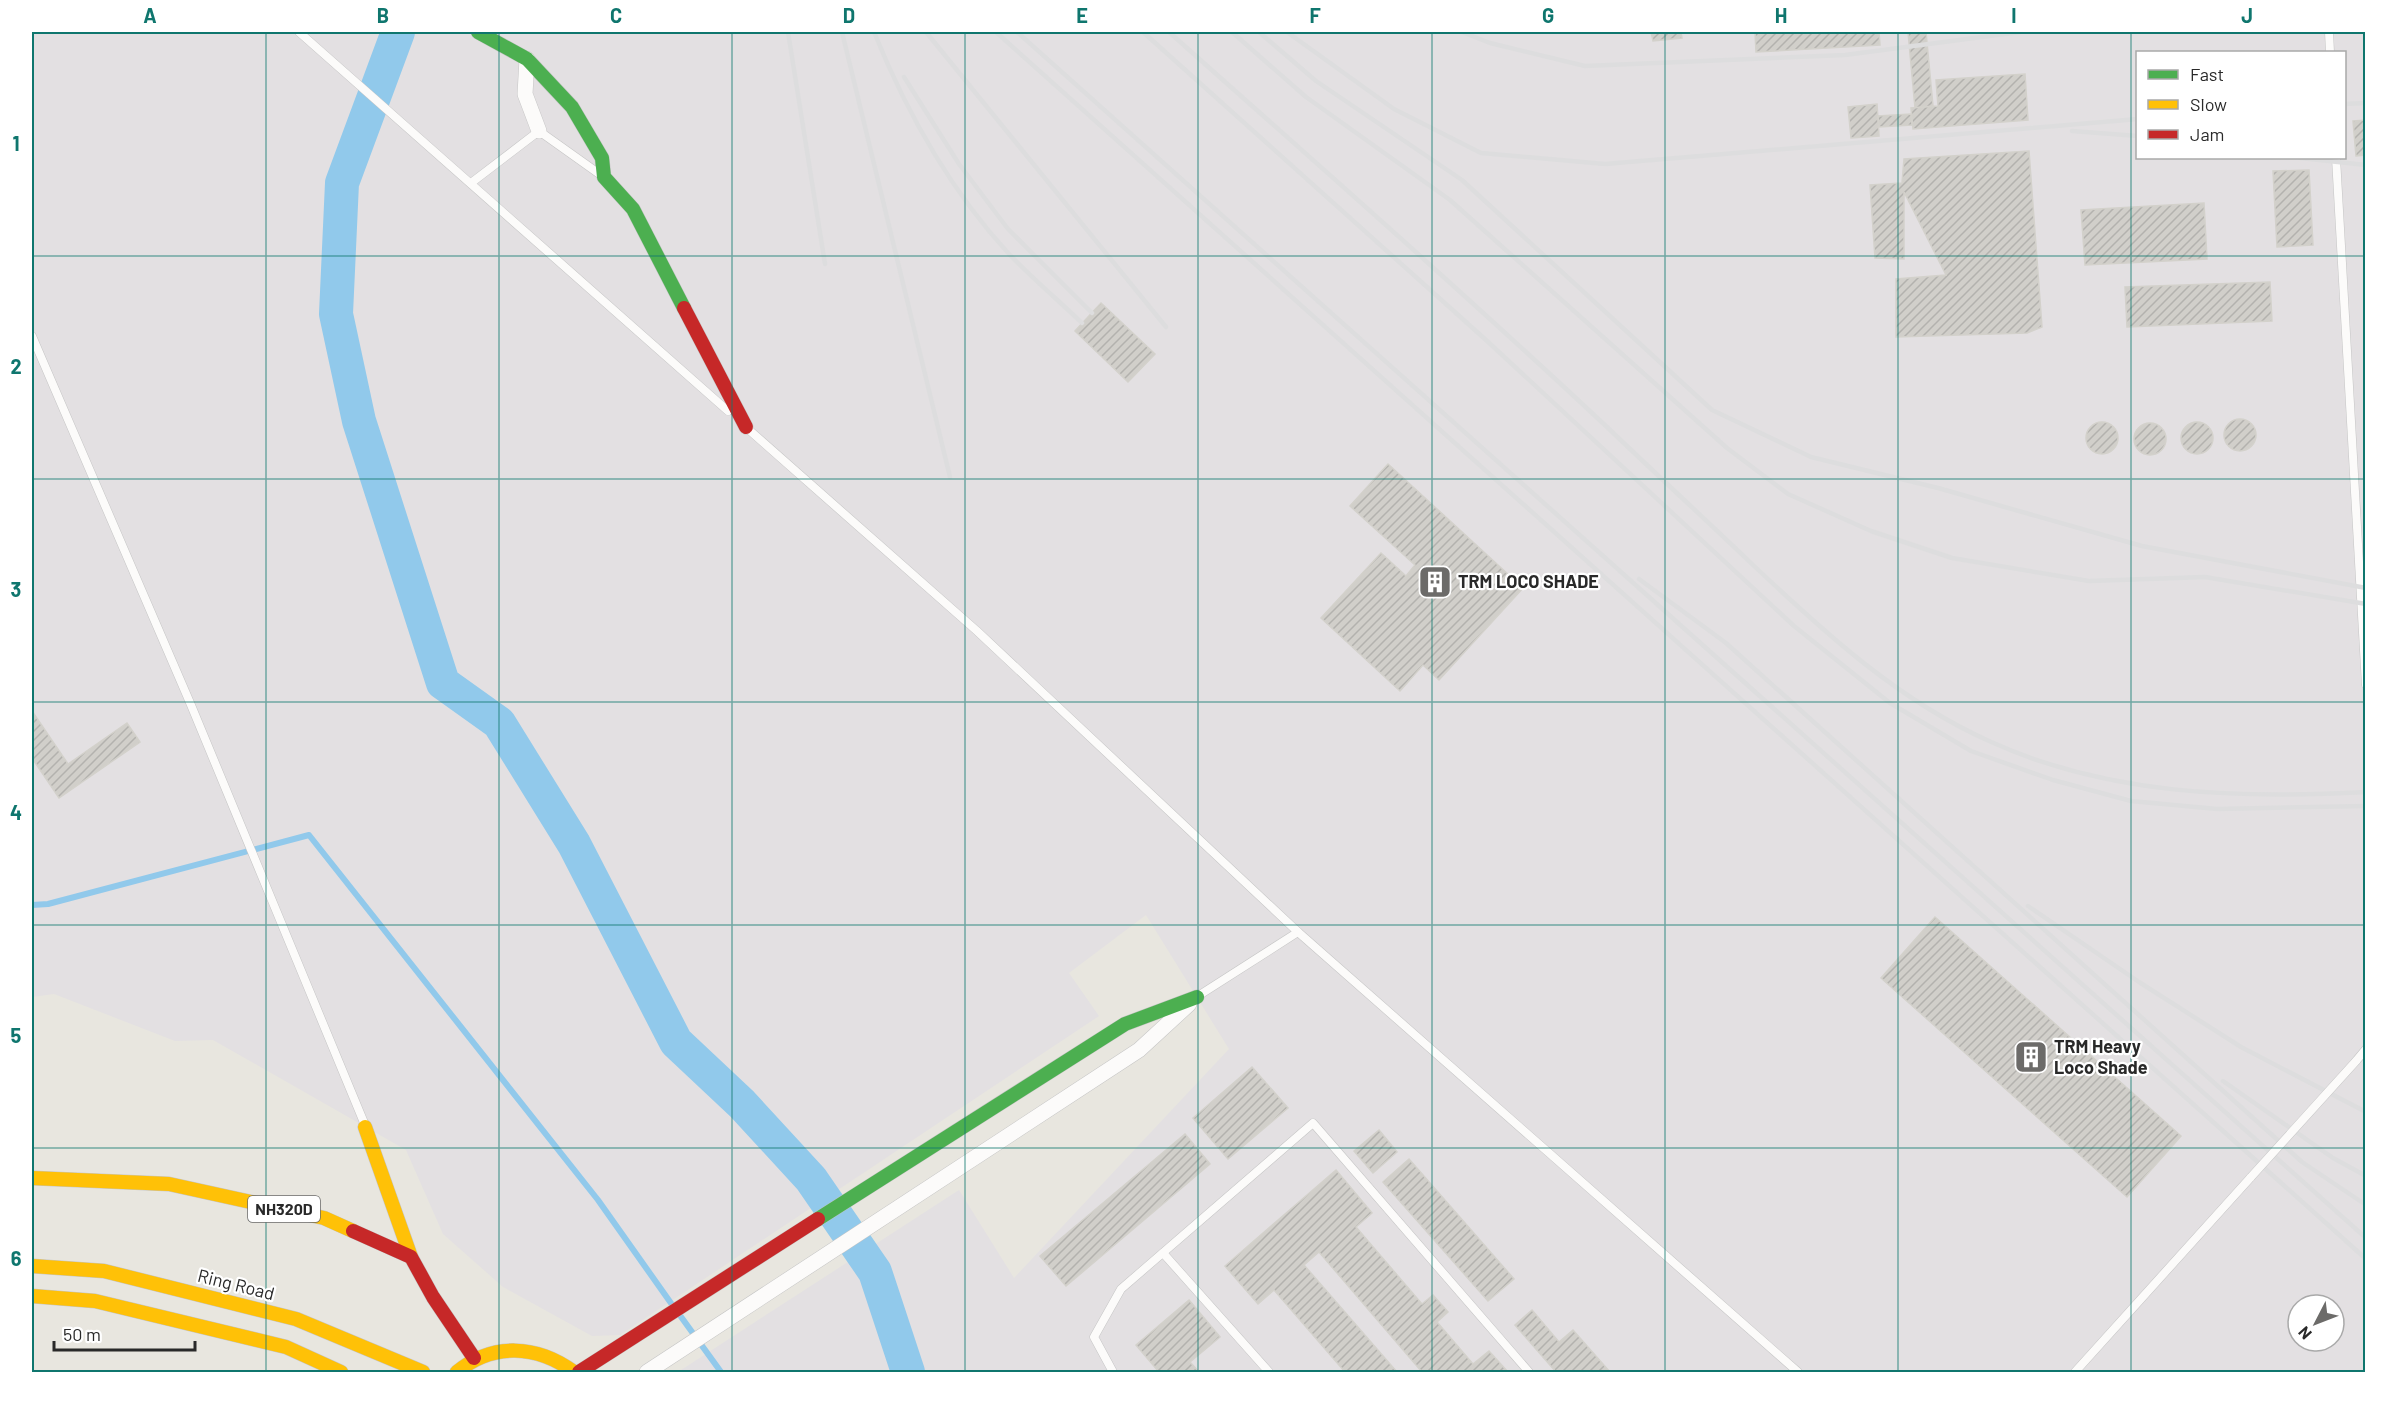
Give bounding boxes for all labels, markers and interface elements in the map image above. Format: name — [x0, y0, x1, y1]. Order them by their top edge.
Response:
text: A — [143, 3, 157, 27]
text: B — [377, 3, 389, 27]
text: C — [610, 3, 622, 27]
text: D — [843, 3, 855, 27]
text: E — [1076, 3, 1088, 27]
text: F — [1309, 3, 1321, 27]
text: G — [1542, 3, 1554, 27]
text: H — [1775, 3, 1787, 27]
text: I — [2011, 3, 2017, 27]
text: J — [2241, 3, 2253, 27]
legend — [2136, 51, 2346, 159]
text: Fast — [2190, 63, 2224, 85]
text: Slow — [2190, 93, 2227, 115]
text: Jam — [2190, 123, 2224, 145]
text: 1 — [12, 131, 20, 155]
text: 2 — [10, 354, 22, 378]
building icon: TRM LOCO SHADE — [1417, 564, 1453, 600]
place label: TRM LOCO SHADE — [1458, 570, 1599, 592]
text: 3 — [11, 577, 21, 601]
text: 4 — [10, 800, 22, 824]
text: 5 — [11, 1023, 22, 1047]
place label: TRM Heavy Loco Shade — [2054, 1035, 2148, 1078]
building icon: TRM Heavy Loco Shade — [2013, 1039, 2049, 1075]
road number: NH320D — [248, 1196, 320, 1222]
text: 6 — [11, 1246, 22, 1270]
street label: Ring Road — [196, 1264, 277, 1304]
north arrow — [2286, 1293, 2346, 1353]
scale bar — [54, 1314, 195, 1352]
text: 50 m — [63, 1323, 101, 1345]
text: N — [2294, 1323, 2315, 1344]

